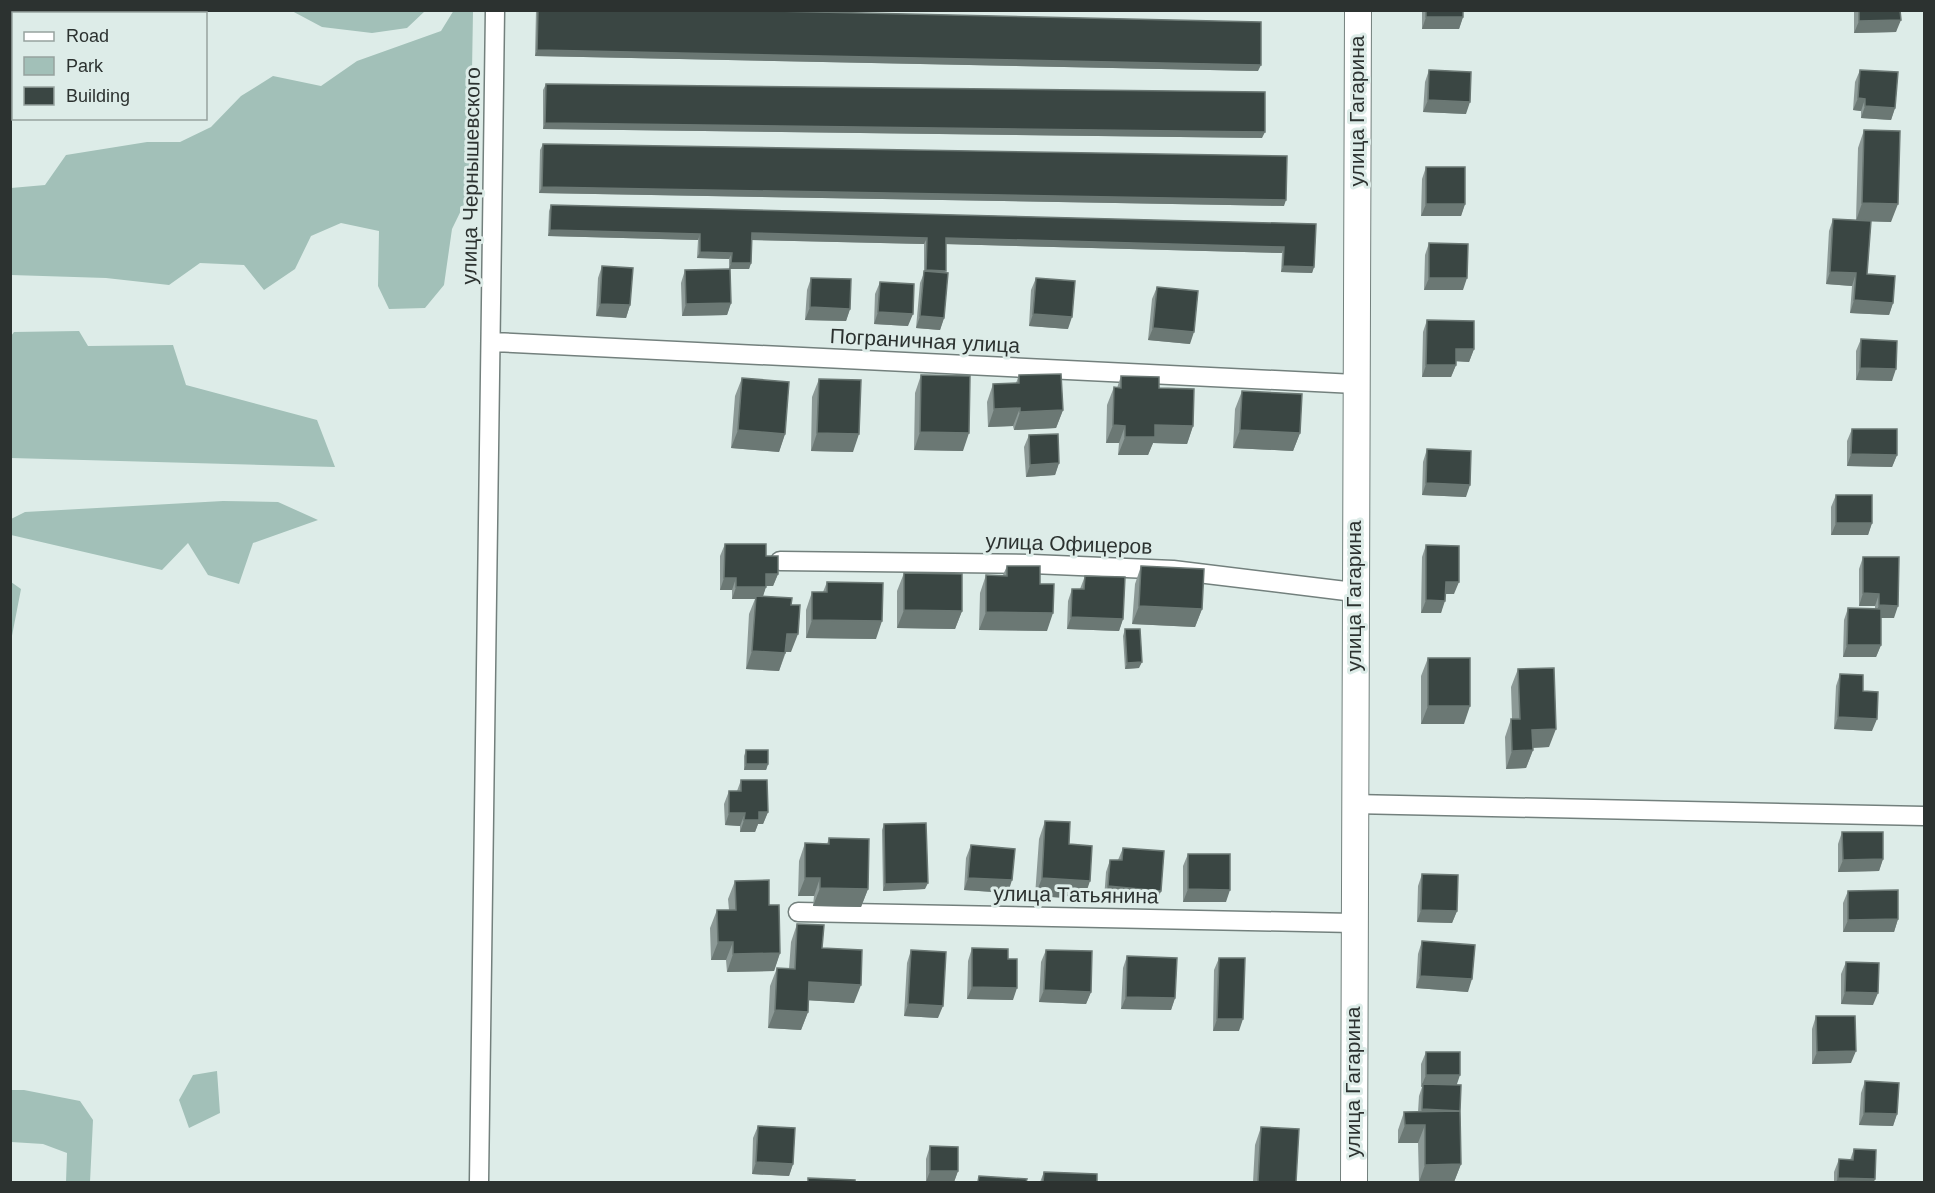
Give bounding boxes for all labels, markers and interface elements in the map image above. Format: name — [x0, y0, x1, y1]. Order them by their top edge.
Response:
legend — [12, 12, 207, 120]
text: Road — [66, 26, 109, 46]
street label: улица Гагарина — [1345, 35, 1368, 187]
text: Park — [66, 56, 104, 76]
street label: улица Чернышевского — [457, 67, 484, 285]
text: Building — [66, 86, 130, 106]
street label: Пограничная улица — [829, 324, 1021, 357]
street label: улица Гагарина — [1342, 520, 1365, 672]
street label: улица Офицеров — [985, 529, 1153, 558]
street label: улица Татьянина — [993, 882, 1159, 907]
street label: улица Гагарина — [1341, 1006, 1364, 1158]

